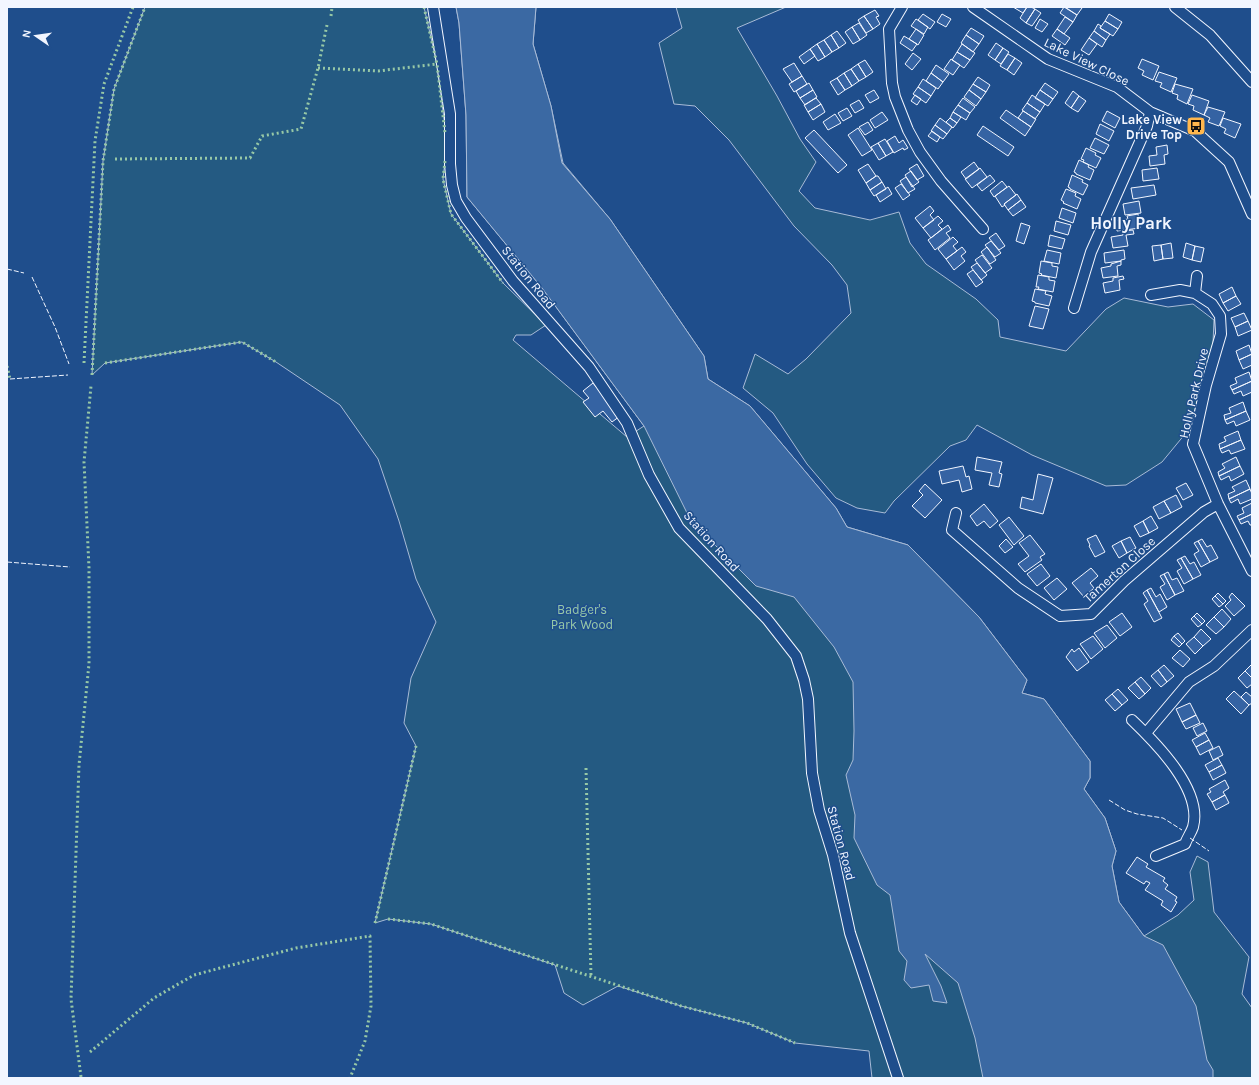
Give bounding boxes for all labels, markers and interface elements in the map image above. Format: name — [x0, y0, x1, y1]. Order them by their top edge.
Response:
north arrow — [16, 16, 56, 56]
text: N — [20, 29, 34, 39]
street label: Lake View Close — [1042, 34, 1132, 89]
place label: Lake View Drive Top — [1121, 112, 1182, 142]
bus stop icon: Lake View Drive Top — [1185, 115, 1207, 137]
district label: Holly Park — [1090, 213, 1172, 233]
street label: Station Road — [499, 243, 559, 312]
street label: Holly Park Drive — [1176, 346, 1211, 440]
street label: Station Road — [680, 508, 743, 575]
street label: Tamerton Close — [1080, 533, 1158, 605]
park label: Badger's Park Wood — [551, 602, 613, 632]
street label: Station Road — [824, 804, 859, 882]

